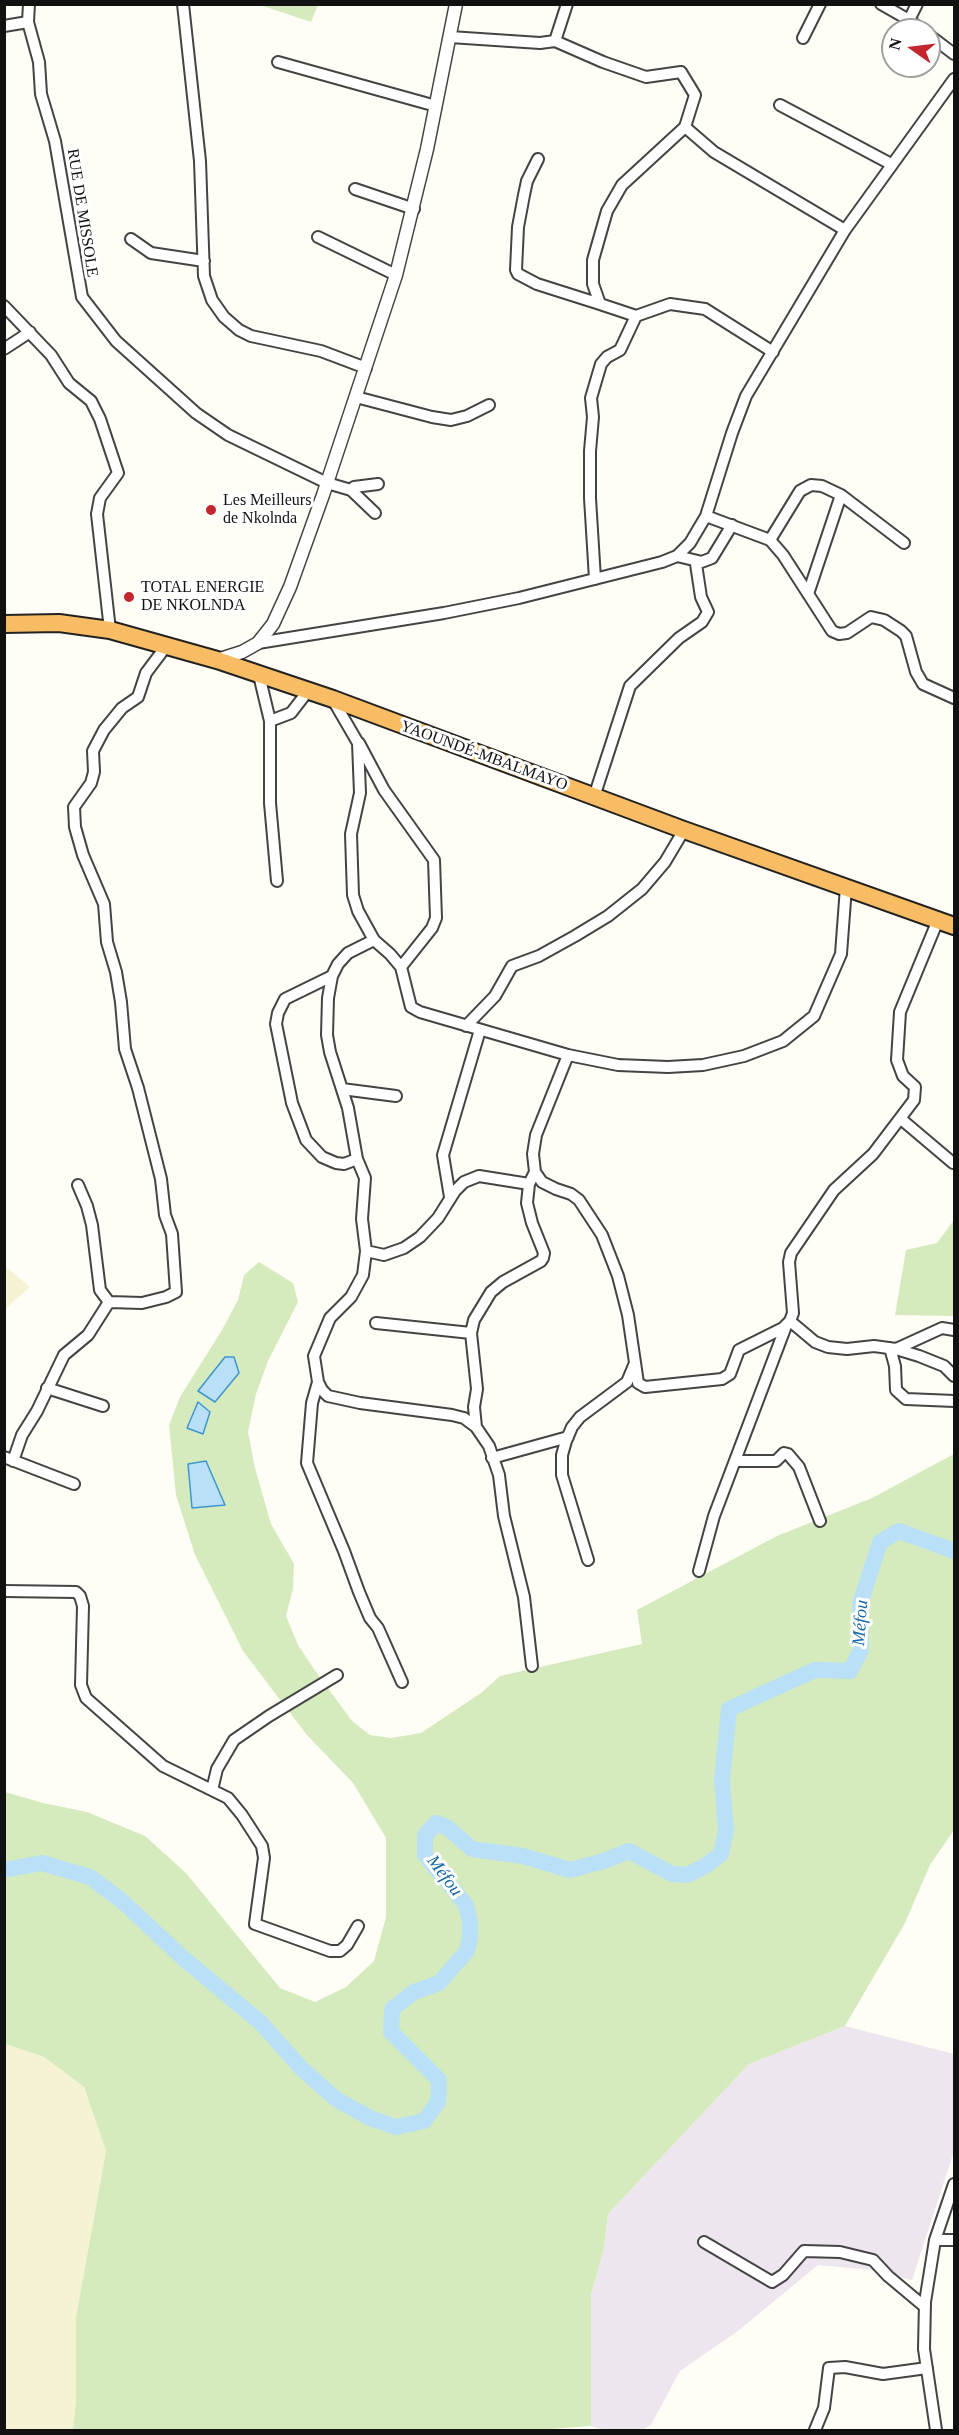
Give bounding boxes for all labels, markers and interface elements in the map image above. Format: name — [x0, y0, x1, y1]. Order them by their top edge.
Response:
north arrow — [881, 18, 941, 78]
text: N — [885, 36, 905, 52]
street label: RUE DE MISSOLE — [62, 147, 102, 279]
place label: Les Meilleurs de Nkolnda — [223, 491, 311, 529]
marker: Les Meilleurs de Nkolnda — [204, 503, 218, 517]
place label: TOTAL ENERGIE DE NKOLNDA — [141, 578, 264, 616]
marker: TOTAL ENERGIE DE NKOLNDA — [122, 590, 136, 604]
street label: YAOUNDÉ-MBALMAYO — [398, 717, 570, 795]
water label: Méfou — [849, 1599, 873, 1647]
water label: Méfou — [422, 1851, 466, 1901]

